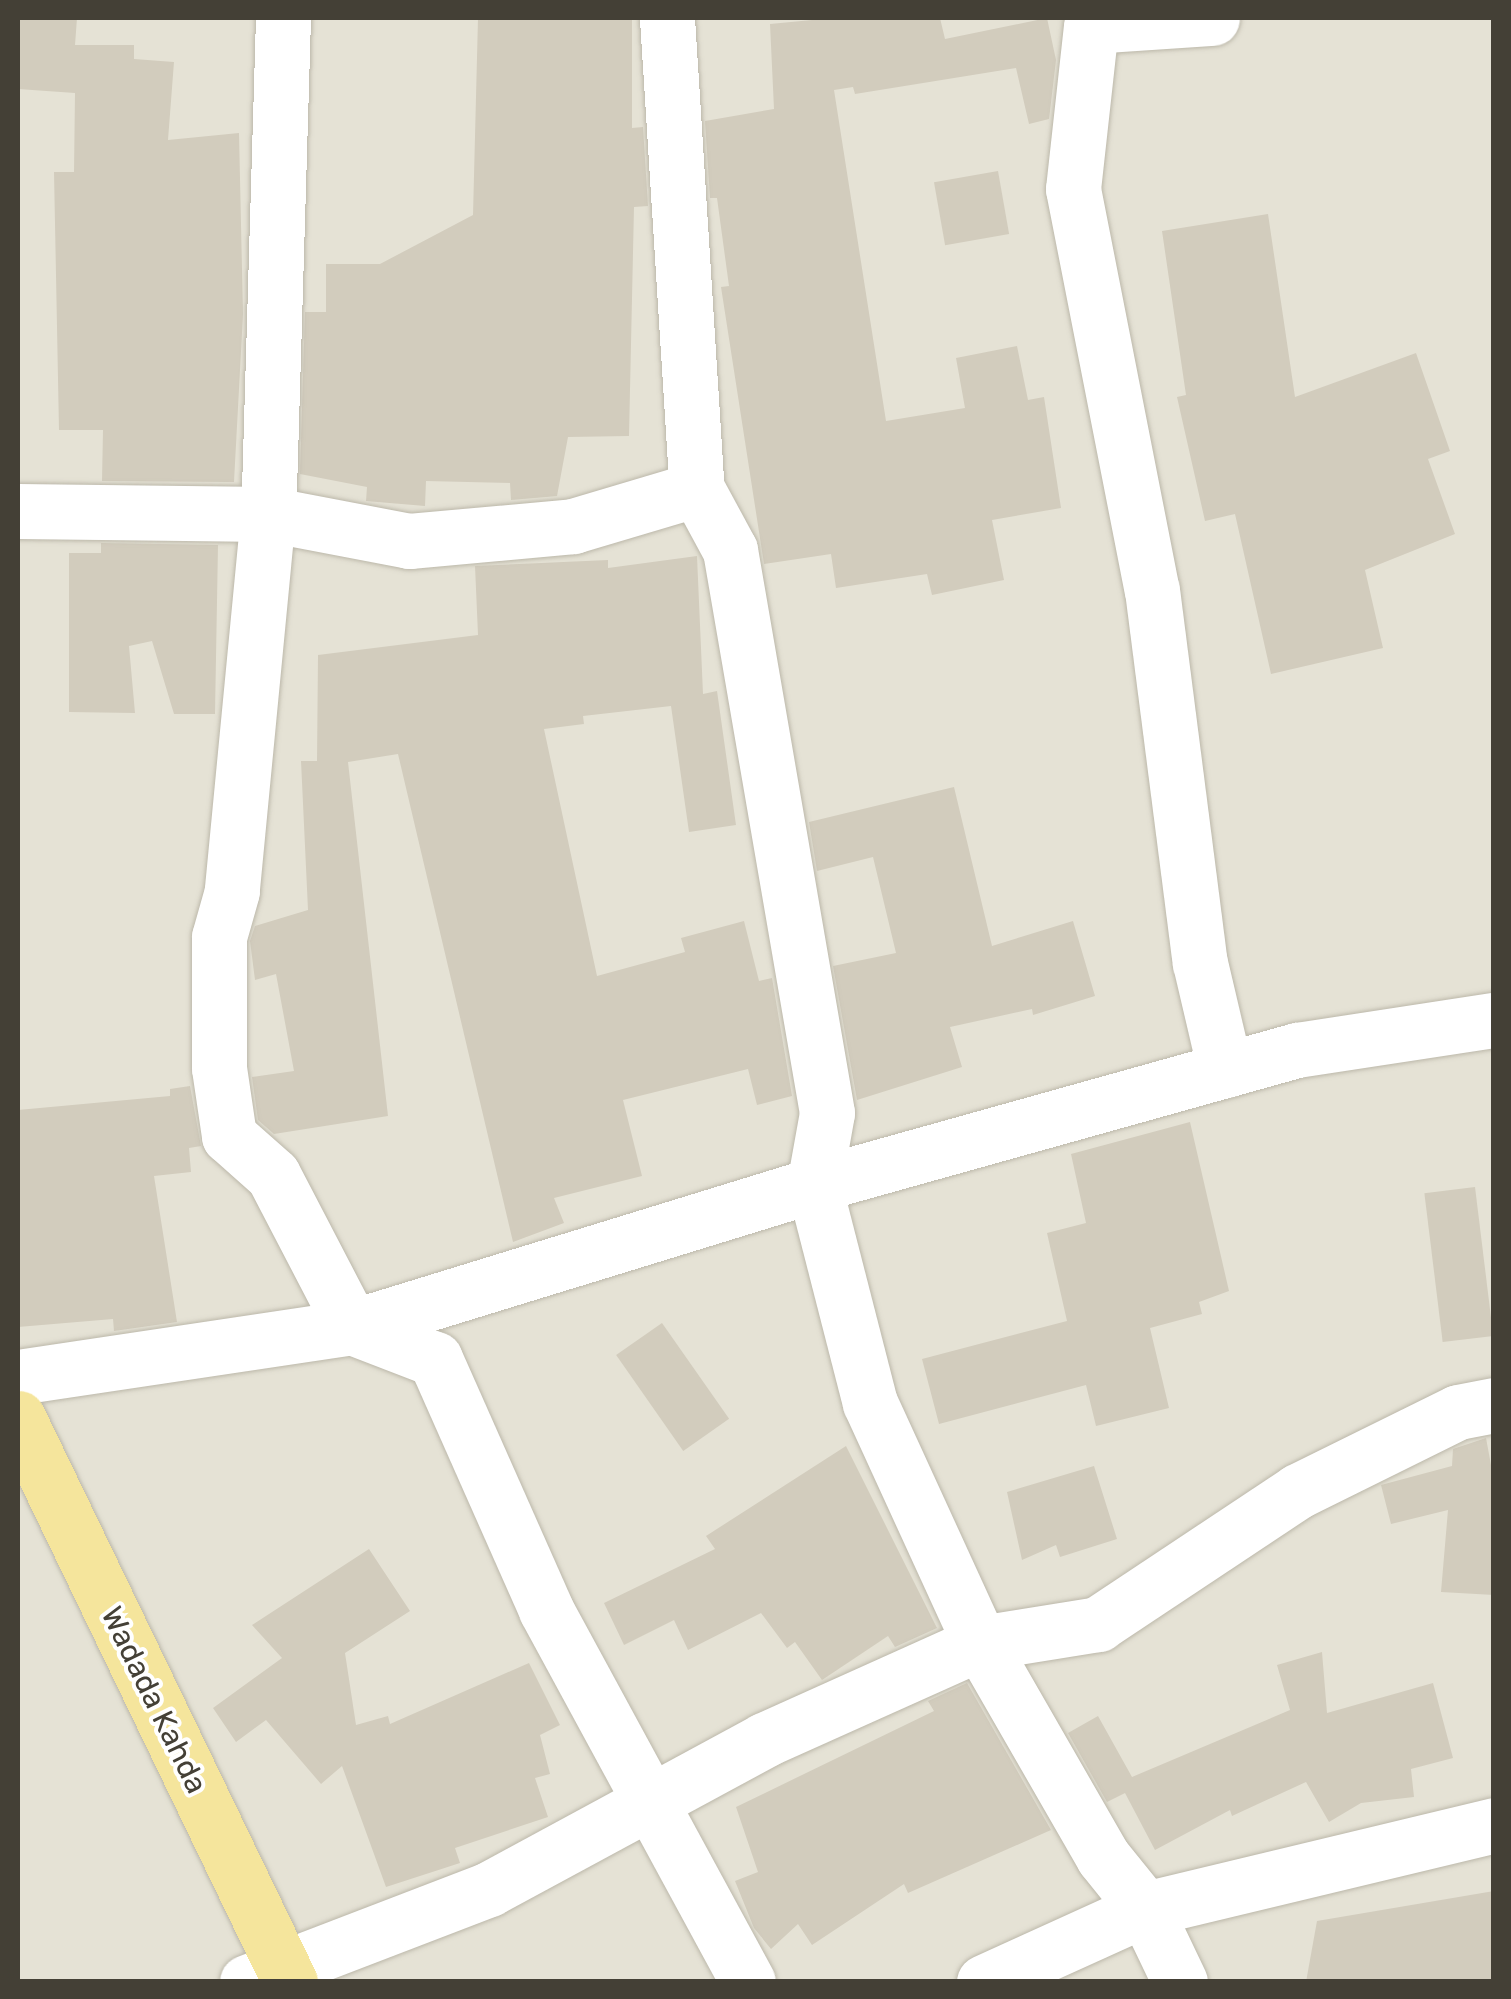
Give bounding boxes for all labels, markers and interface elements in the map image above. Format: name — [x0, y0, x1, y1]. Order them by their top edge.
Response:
street label: Wadada Kahda — [93, 1601, 215, 1799]

